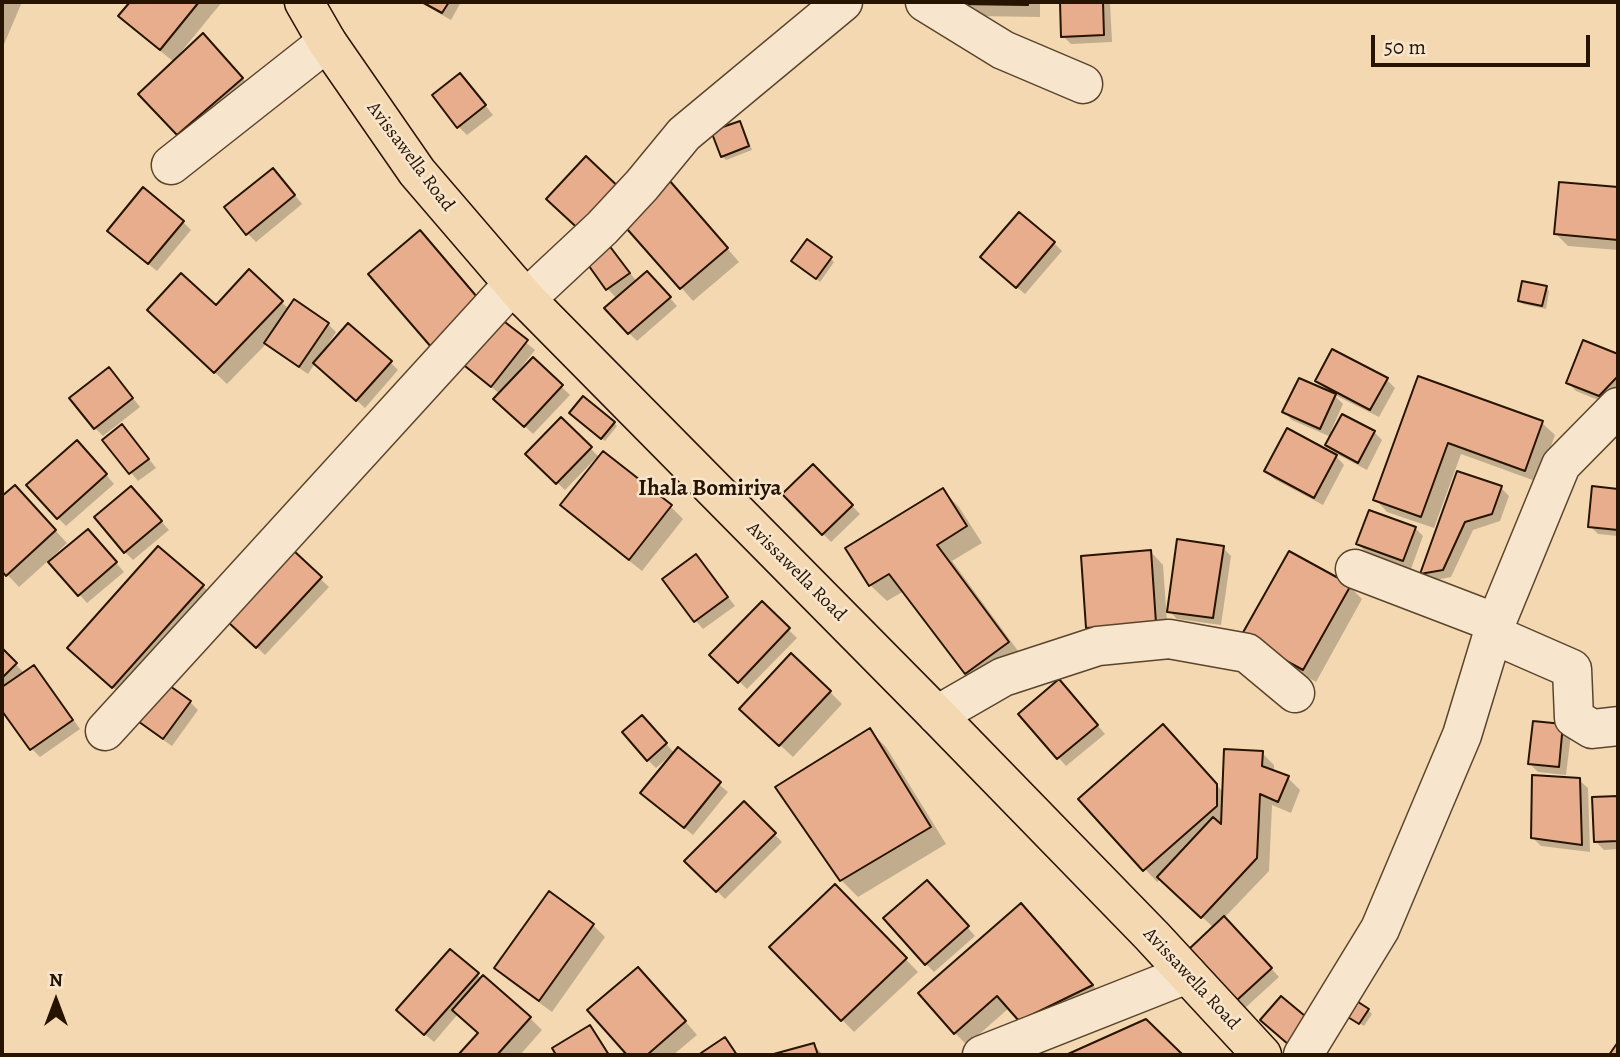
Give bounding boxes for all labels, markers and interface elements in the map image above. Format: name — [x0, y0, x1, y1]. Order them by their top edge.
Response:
scale bar — [1375, 21, 1594, 65]
text: 50 m — [1384, 33, 1426, 61]
street label: Avissawella Road — [361, 98, 459, 216]
district label: Ihala Bomiriya — [638, 475, 782, 503]
street label: Avissawella Road — [742, 518, 850, 626]
street label: Avissawella Road — [1138, 923, 1244, 1035]
north arrow — [21, 966, 91, 1036]
text: N — [49, 967, 63, 993]

